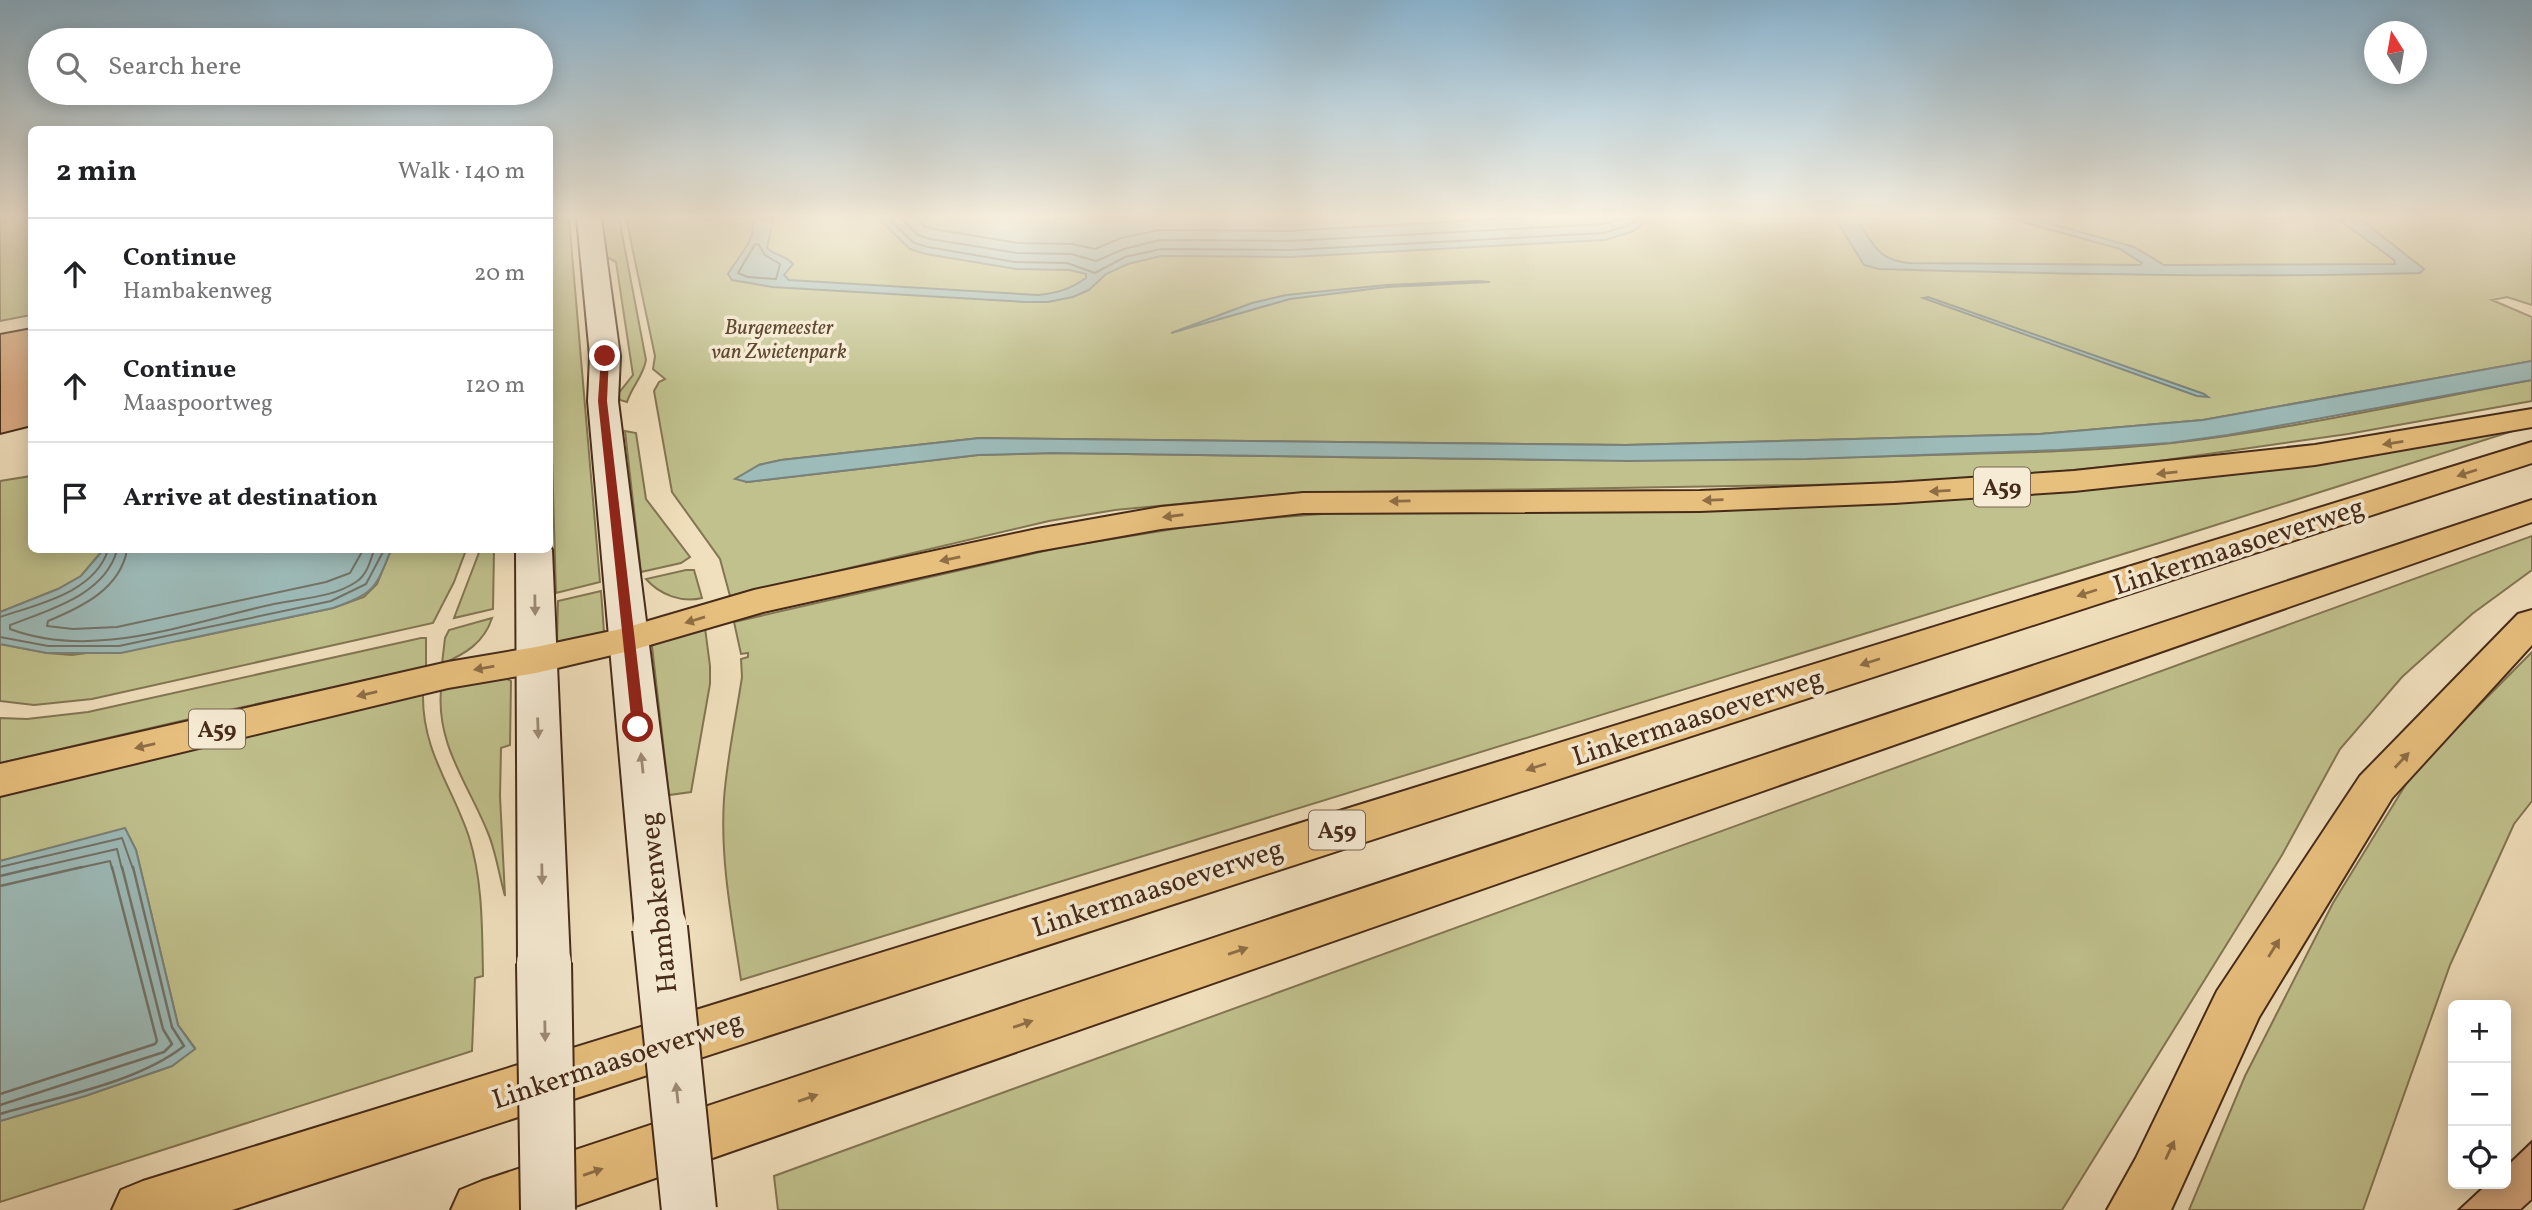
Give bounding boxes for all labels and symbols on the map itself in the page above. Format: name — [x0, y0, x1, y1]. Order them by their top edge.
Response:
north arrow — [2364, 21, 2427, 84]
park label: Burgemeester van Zwietenpark — [711, 314, 847, 367]
route end — [589, 340, 620, 371]
one-way arrow — [2381, 438, 2403, 449]
road number: A59 — [1974, 467, 2030, 506]
one-way arrow — [2156, 467, 2178, 478]
one-way arrow — [2456, 468, 2477, 479]
one-way arrow — [1929, 485, 1951, 496]
street label: Linkermaasoeverweg — [2108, 488, 2369, 606]
one-way arrow — [1702, 494, 1724, 506]
one-way arrow — [1389, 495, 1411, 507]
one-way arrow — [1162, 511, 1184, 522]
one-way arrow — [939, 553, 961, 564]
one-way arrow — [2076, 589, 2097, 599]
one-way arrow — [529, 594, 541, 616]
one-way arrow — [684, 615, 705, 625]
one-way arrow — [1859, 657, 1880, 668]
street label: Linkermaasoeverweg — [1567, 659, 1828, 777]
one-way arrow — [473, 663, 495, 674]
one-way arrow — [356, 689, 378, 700]
road number: A59 — [189, 709, 245, 748]
route start — [622, 711, 653, 742]
one-way arrow — [532, 717, 544, 739]
one-way arrow — [134, 741, 156, 752]
one-way arrow — [636, 752, 647, 774]
one-way arrow — [2393, 752, 2409, 769]
one-way arrow — [1525, 763, 1546, 773]
street label: Hambakenweg — [631, 810, 688, 995]
road number: A59 — [1309, 810, 1365, 850]
street label: Linkermaasoeverweg — [1027, 830, 1288, 948]
one-way arrow — [536, 863, 547, 885]
one-way arrow — [2267, 938, 2280, 957]
one-way arrow — [1228, 945, 1249, 956]
street label: Linkermaasoeverweg — [487, 1002, 748, 1120]
one-way arrow — [1013, 1018, 1034, 1029]
one-way arrow — [539, 1020, 551, 1042]
one-way arrow — [671, 1082, 682, 1104]
one-way arrow — [797, 1092, 818, 1103]
one-way arrow — [2165, 1140, 2176, 1160]
one-way arrow — [582, 1166, 603, 1177]

